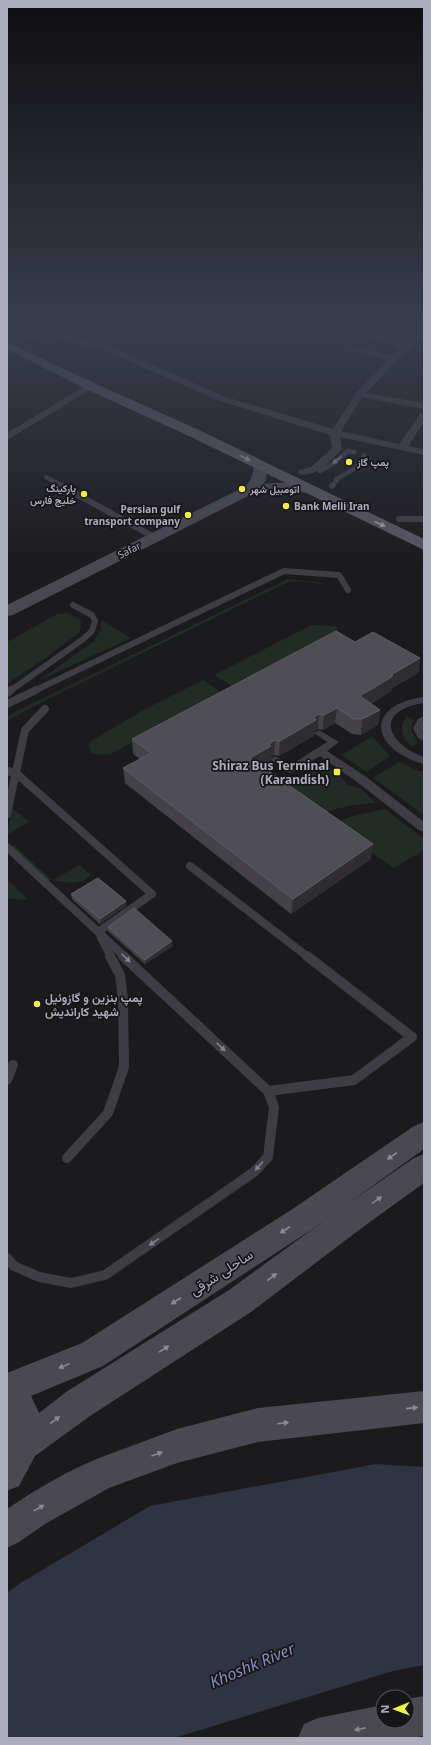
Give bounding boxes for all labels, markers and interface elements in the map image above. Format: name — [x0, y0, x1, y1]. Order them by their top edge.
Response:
one-way arrow — [239, 455, 250, 461]
place label: پمپ گاز — [356, 455, 389, 470]
one-way arrow — [332, 456, 343, 465]
marker: پمپ گاز — [344, 457, 354, 467]
place label: پارکینگ خلیج فارس — [30, 481, 76, 508]
place label: اتومبیل شهر — [249, 482, 299, 496]
marker: اتومبیل شهر — [237, 484, 247, 494]
marker: پارکینگ خلیج فارس — [79, 489, 89, 499]
place label: Bank Melli Iran — [294, 499, 370, 513]
marker: Bank Melli Iran — [281, 501, 291, 511]
place label: Persian gulf transport company — [84, 502, 181, 528]
marker: Persian gulf transport company — [183, 510, 193, 520]
one-way arrow — [374, 521, 386, 527]
street label: Safar — [115, 538, 143, 562]
place label: Shiraz Bus Terminal (Karandish) — [212, 757, 329, 788]
marker: Shiraz Bus Terminal (Karandish) — [332, 767, 342, 777]
one-way arrow — [121, 954, 132, 963]
place label: پمپ بنزین و گازوئیل شهید کاراندیش — [45, 989, 143, 1020]
marker: پمپ بنزین و گازوئیل شهید کاراندیش — [32, 999, 42, 1009]
one-way arrow — [216, 1043, 226, 1052]
one-way arrow — [387, 1152, 397, 1160]
one-way arrow — [255, 1161, 264, 1171]
one-way arrow — [371, 1196, 382, 1204]
one-way arrow — [279, 1227, 291, 1234]
one-way arrow — [149, 1238, 159, 1246]
street label: ساحلی شرقی — [186, 1244, 256, 1300]
one-way arrow — [267, 1273, 277, 1281]
one-way arrow — [170, 1298, 182, 1305]
one-way arrow — [159, 1345, 169, 1353]
one-way arrow — [57, 1364, 69, 1370]
one-way arrow — [406, 1405, 418, 1411]
one-way arrow — [50, 1416, 61, 1425]
one-way arrow — [277, 1419, 289, 1426]
one-way arrow — [151, 1450, 163, 1456]
one-way arrow — [34, 1505, 45, 1512]
water label: Khoshk River — [206, 1637, 299, 1693]
north arrow — [375, 1689, 415, 1729]
text: N — [377, 1705, 392, 1714]
one-way arrow — [354, 1727, 366, 1733]

